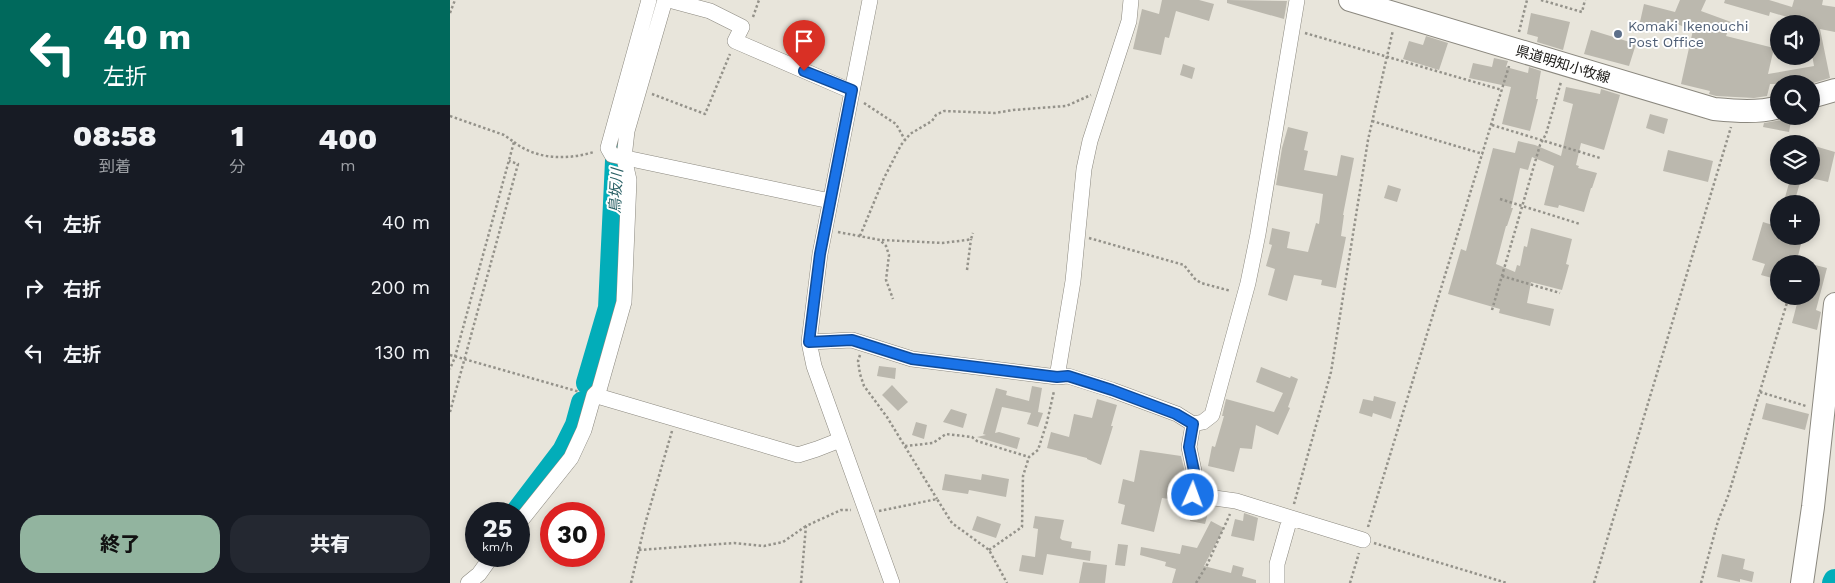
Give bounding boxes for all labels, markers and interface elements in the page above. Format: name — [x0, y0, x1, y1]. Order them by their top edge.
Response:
map controls — [1770, 15, 1820, 305]
button: sound — [1770, 15, 1820, 65]
text: 40 m — [103, 16, 191, 58]
place label: Komaki Ikenouchi Post Office — [1628, 18, 1748, 50]
icon: left — [20, 20, 85, 85]
pin — [783, 20, 825, 71]
icon: arrive — [790, 27, 818, 55]
marker: Komaki Ikenouchi Post Office — [1612, 28, 1624, 40]
street label: 県道明知小牧線 — [1514, 42, 1612, 86]
text: 左折 — [103, 64, 147, 89]
button: search — [1770, 75, 1820, 125]
text: 08:58 — [73, 118, 157, 153]
text: 1 — [231, 118, 244, 153]
text: 400 — [318, 121, 377, 156]
button: layers — [1770, 135, 1820, 185]
text: m — [340, 156, 355, 175]
text: 到着 — [99, 157, 131, 176]
text: 分 — [230, 157, 246, 176]
water label: 鳥坂川 — [606, 166, 626, 214]
button: + — [1770, 195, 1820, 245]
icon: left — [20, 209, 48, 237]
text: 40 m — [382, 211, 430, 234]
text: 左折 — [63, 213, 101, 236]
button: − — [1770, 255, 1820, 305]
icon: right — [20, 274, 48, 302]
text: 200 m — [371, 276, 430, 299]
text: 右折 — [63, 278, 101, 301]
icon: left — [20, 339, 48, 367]
text: 130 m — [375, 341, 430, 364]
text: 左折 — [63, 343, 101, 366]
position arrow — [1166, 468, 1218, 520]
speed limit sign: 30 — [540, 502, 605, 567]
text: 25 — [483, 514, 512, 543]
button: 終了 — [20, 515, 220, 573]
button: 共有 — [230, 515, 430, 573]
text: km/h — [482, 540, 513, 554]

